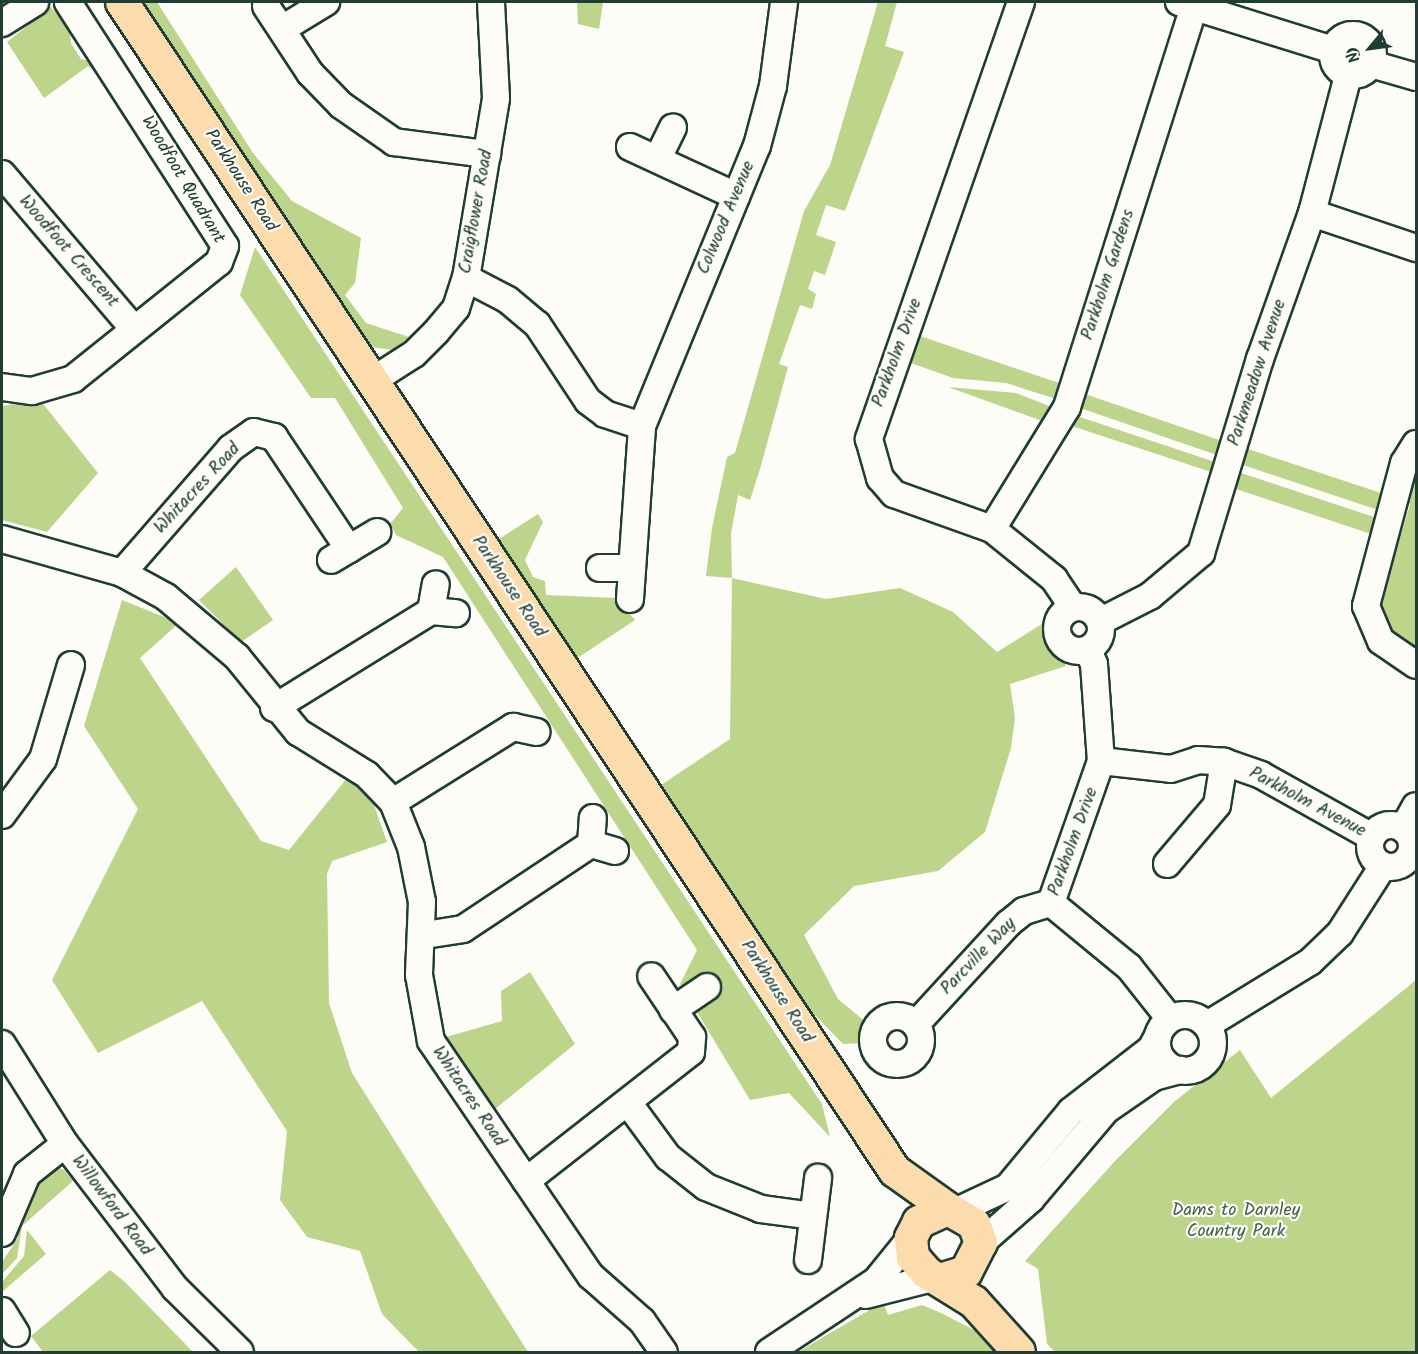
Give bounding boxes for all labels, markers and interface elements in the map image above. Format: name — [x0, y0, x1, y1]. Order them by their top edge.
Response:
north arrow — [1340, 18, 1400, 78]
text: N — [1340, 46, 1367, 67]
street label: Woodfoot Quadrant — [135, 112, 229, 248]
street label: Parkhouse Road — [199, 126, 281, 236]
street label: Craigflower Road — [455, 148, 499, 276]
street label: Colwood Avenue — [693, 158, 761, 278]
street label: Woodfoot Crescent — [13, 191, 123, 313]
street label: Parkholm Gardens — [1078, 207, 1140, 343]
street label: Parkholm Drive — [868, 296, 928, 410]
street label: Parkmeadow Avenue — [1224, 297, 1292, 449]
street label: Whitacres Road — [150, 439, 246, 539]
street label: Parkhouse Road — [466, 532, 550, 642]
street label: Parkholm Avenue — [1245, 763, 1369, 843]
street label: Parkholm Drive — [1044, 785, 1104, 899]
street label: Parcville Way — [937, 914, 1021, 1000]
street label: Parkhouse Road — [735, 937, 817, 1047]
street label: Whitacres Road — [426, 1043, 510, 1151]
street label: Willowford Road — [66, 1151, 156, 1261]
park label: Dams to Darnley Country Park — [1172, 1201, 1300, 1244]

